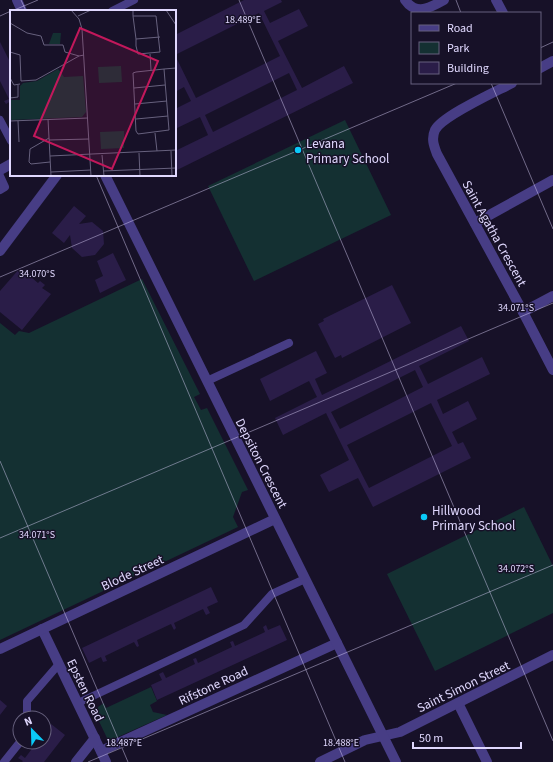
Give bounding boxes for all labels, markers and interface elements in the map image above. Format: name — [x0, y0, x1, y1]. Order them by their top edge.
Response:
inset map — [10, 10, 176, 176]
legend — [411, 12, 541, 84]
text: 18.489°E — [225, 13, 261, 27]
text: Road — [447, 20, 473, 37]
text: Park — [447, 40, 469, 57]
text: Building — [447, 60, 489, 77]
place label: Levana Primary School — [306, 135, 389, 168]
marker: Levana Primary School — [293, 145, 303, 155]
street label: Saint Agatha Crescent — [458, 177, 531, 290]
text: 34.070°S — [19, 267, 55, 281]
text: 34.071°S — [498, 301, 534, 315]
street label: Depsiton Crescent — [231, 415, 292, 512]
place label: Hillwood Primary School — [432, 502, 515, 535]
marker: Hillwood Primary School — [419, 512, 429, 522]
text: 34.071°S — [19, 528, 55, 542]
street label: Blode Street — [98, 550, 167, 595]
text: 34.072°S — [498, 562, 534, 576]
street label: Epsten Road — [62, 656, 108, 725]
street label: Saint Simon Street — [414, 656, 513, 717]
street label: Rifstone Road — [176, 662, 251, 710]
north arrow — [12, 710, 52, 750]
text: N — [22, 713, 35, 730]
scale bar — [413, 724, 521, 750]
text: 50 m — [419, 730, 443, 747]
text: 18.487°E — [106, 736, 142, 750]
text: 18.488°E — [323, 736, 359, 750]

